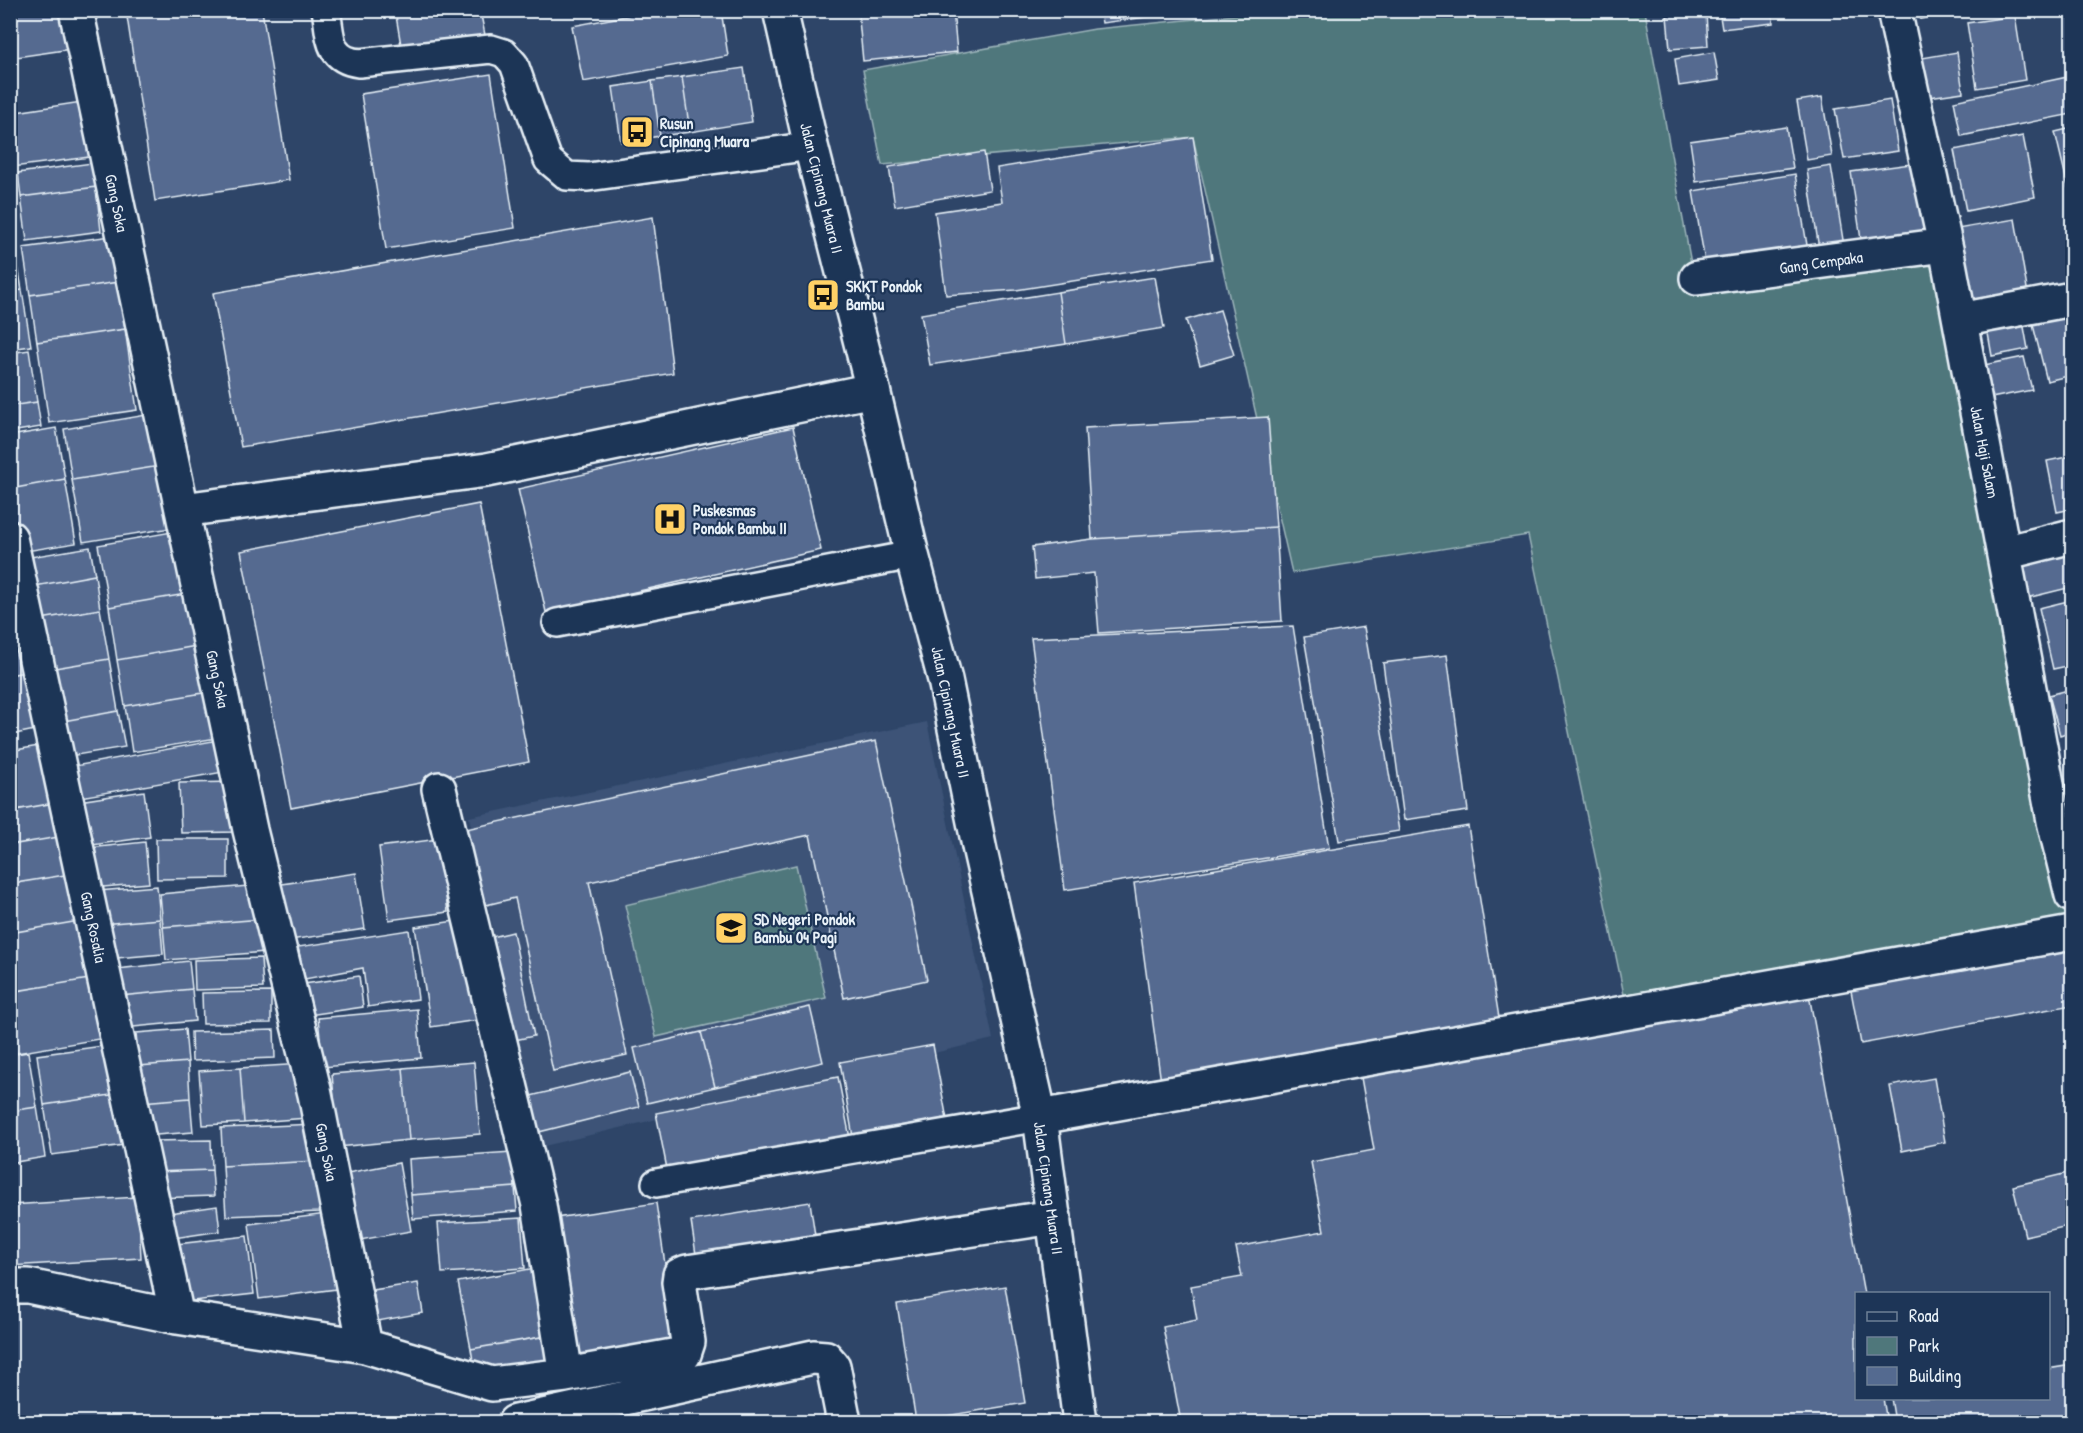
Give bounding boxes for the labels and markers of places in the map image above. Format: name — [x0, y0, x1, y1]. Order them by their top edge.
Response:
place label: Rusun Cipinang Muara — [660, 112, 750, 153]
bus stop icon: Rusun Cipinang Muara — [619, 114, 655, 150]
place label: SKKT Pondok Bambu — [846, 275, 922, 315]
bus stop icon: SKKT Pondok Bambu — [805, 277, 841, 313]
place label: Puskesmas Pondok Bambu II — [693, 499, 787, 539]
hospital icon: Puskesmas Pondok Bambu II — [652, 501, 688, 537]
place label: SD Negeri Pondok Bambu 04 Pagi — [754, 908, 855, 949]
school or university icon: SD Negeri Pondok Bambu 04 Pagi — [713, 910, 749, 946]

